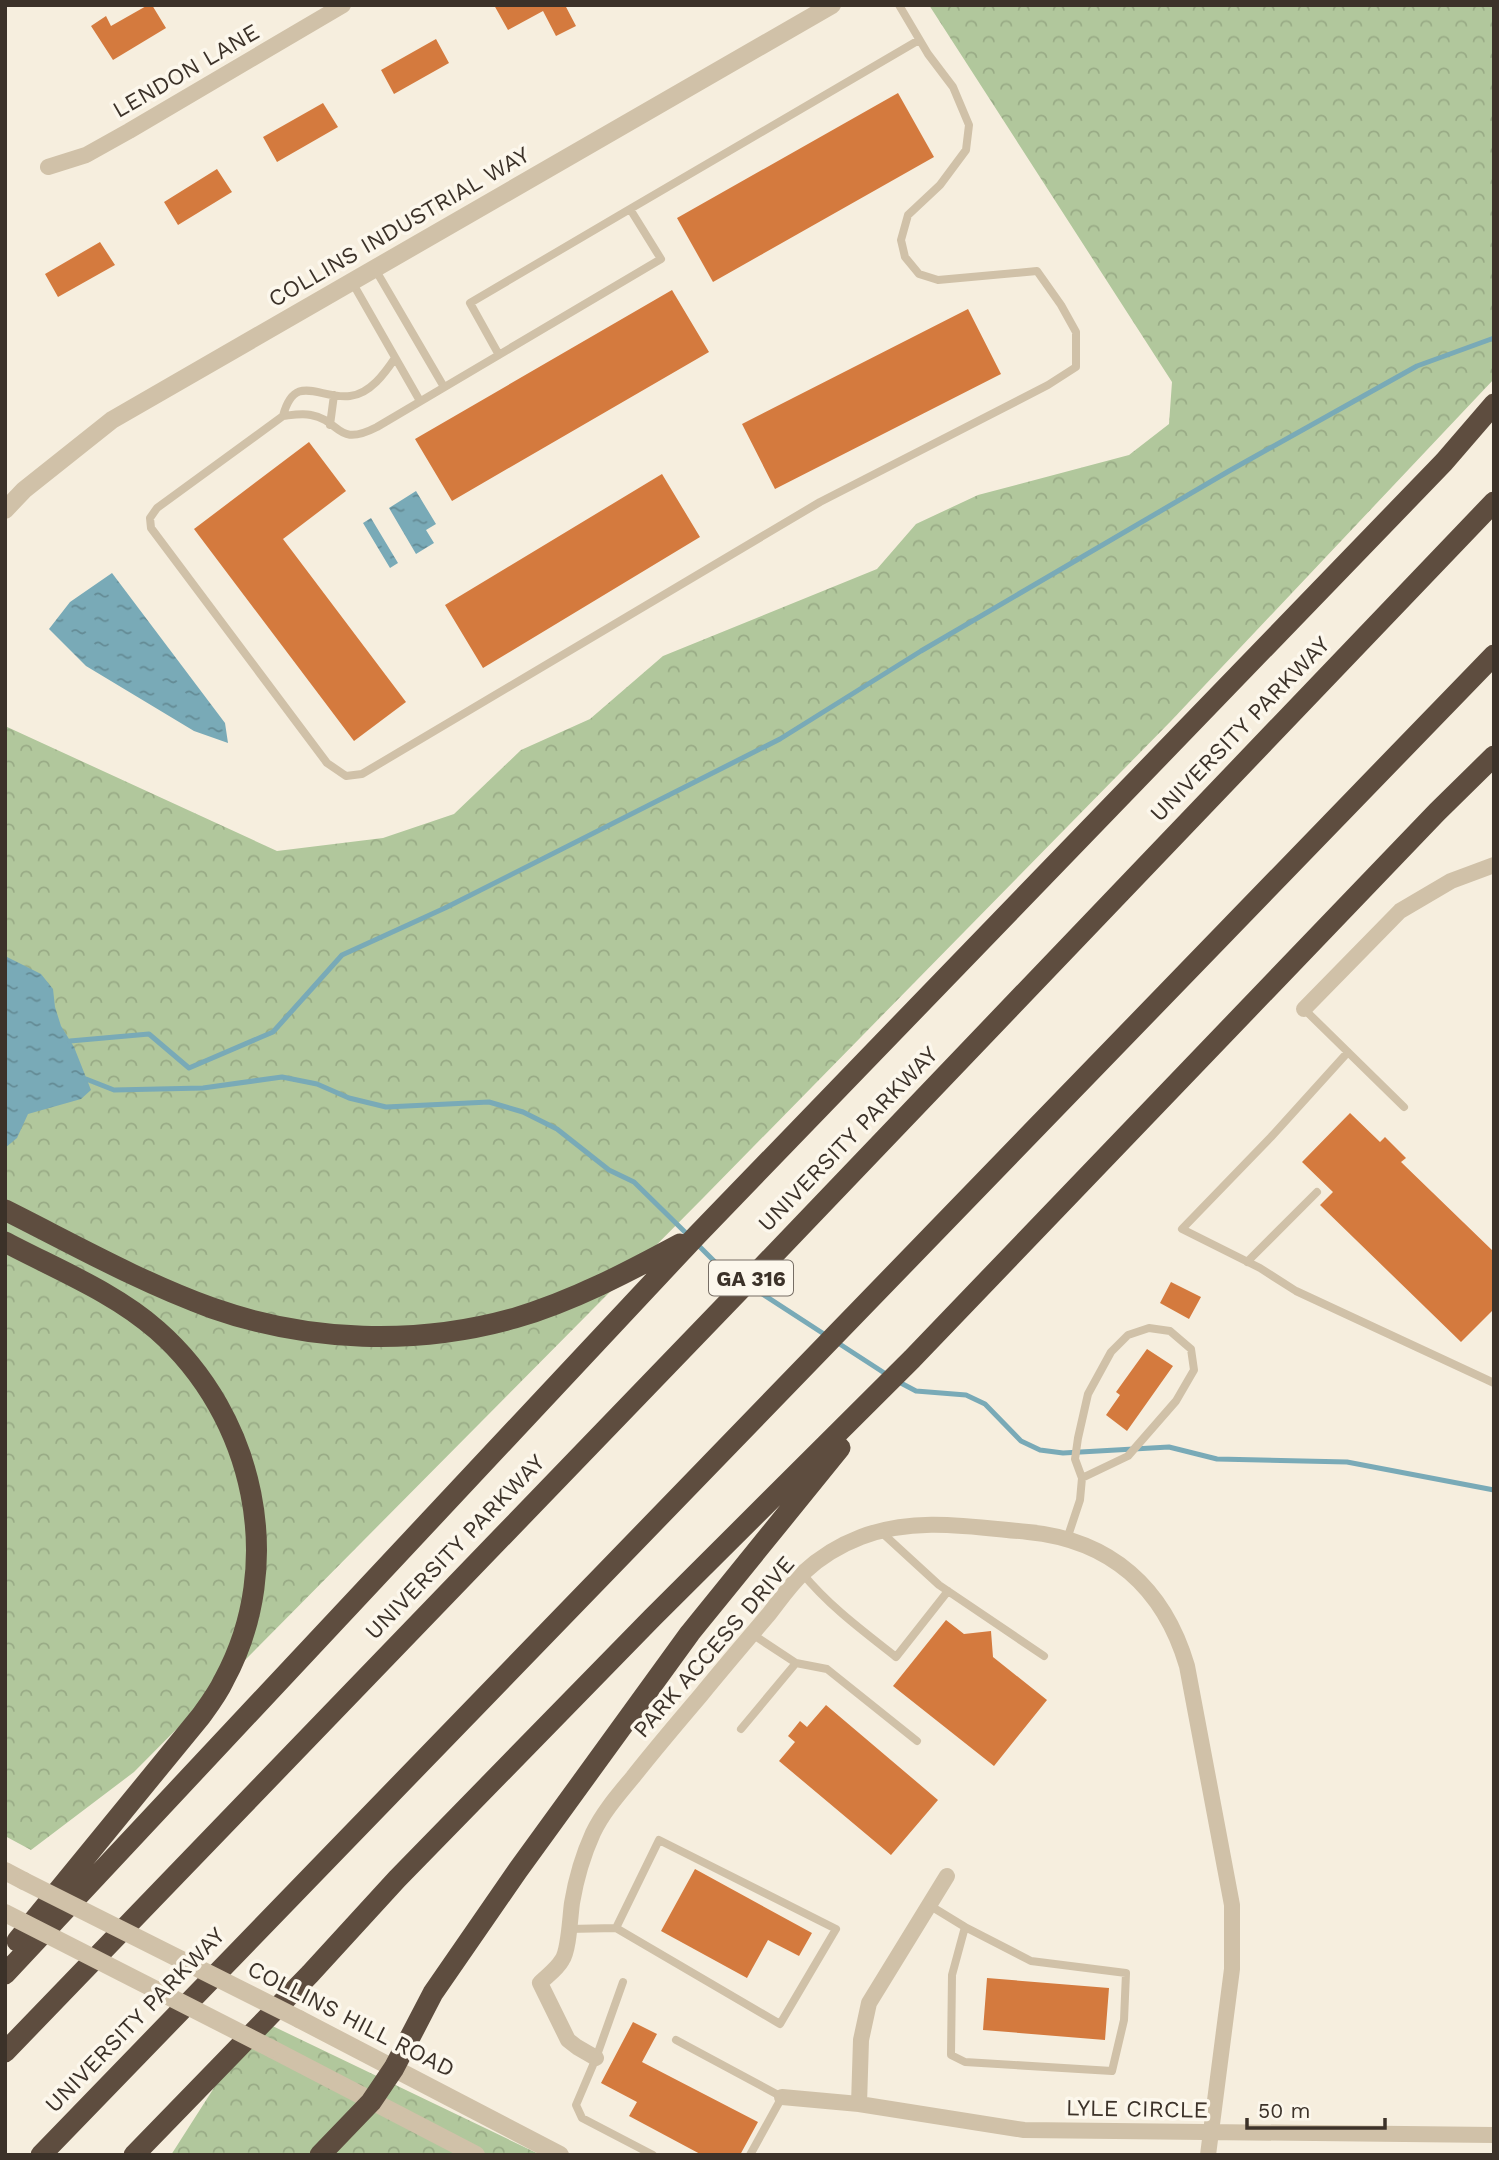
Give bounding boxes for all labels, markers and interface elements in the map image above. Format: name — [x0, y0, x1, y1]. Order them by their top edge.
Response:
street label: LENDON LANE — [108, 18, 264, 124]
street label: COLLINS INDUSTRIAL WAY — [264, 141, 534, 313]
street label: UNIVERSITY PARKWAY — [1145, 631, 1335, 827]
street label: UNIVERSITY PARKWAY — [753, 1041, 943, 1237]
road number: GA 316 — [709, 1260, 793, 1296]
street label: UNIVERSITY PARKWAY — [360, 1449, 550, 1645]
street label: PARK ACCESS DRIVE — [628, 1551, 800, 1743]
street label: UNIVERSITY PARKWAY — [40, 1922, 230, 2118]
street label: COLLINS HILL ROAD — [243, 1955, 459, 2083]
scale bar — [1247, 2086, 1385, 2130]
street label: LYLE CIRCLE — [1066, 2094, 1208, 2124]
text: 50 m — [1258, 2098, 1310, 2123]

